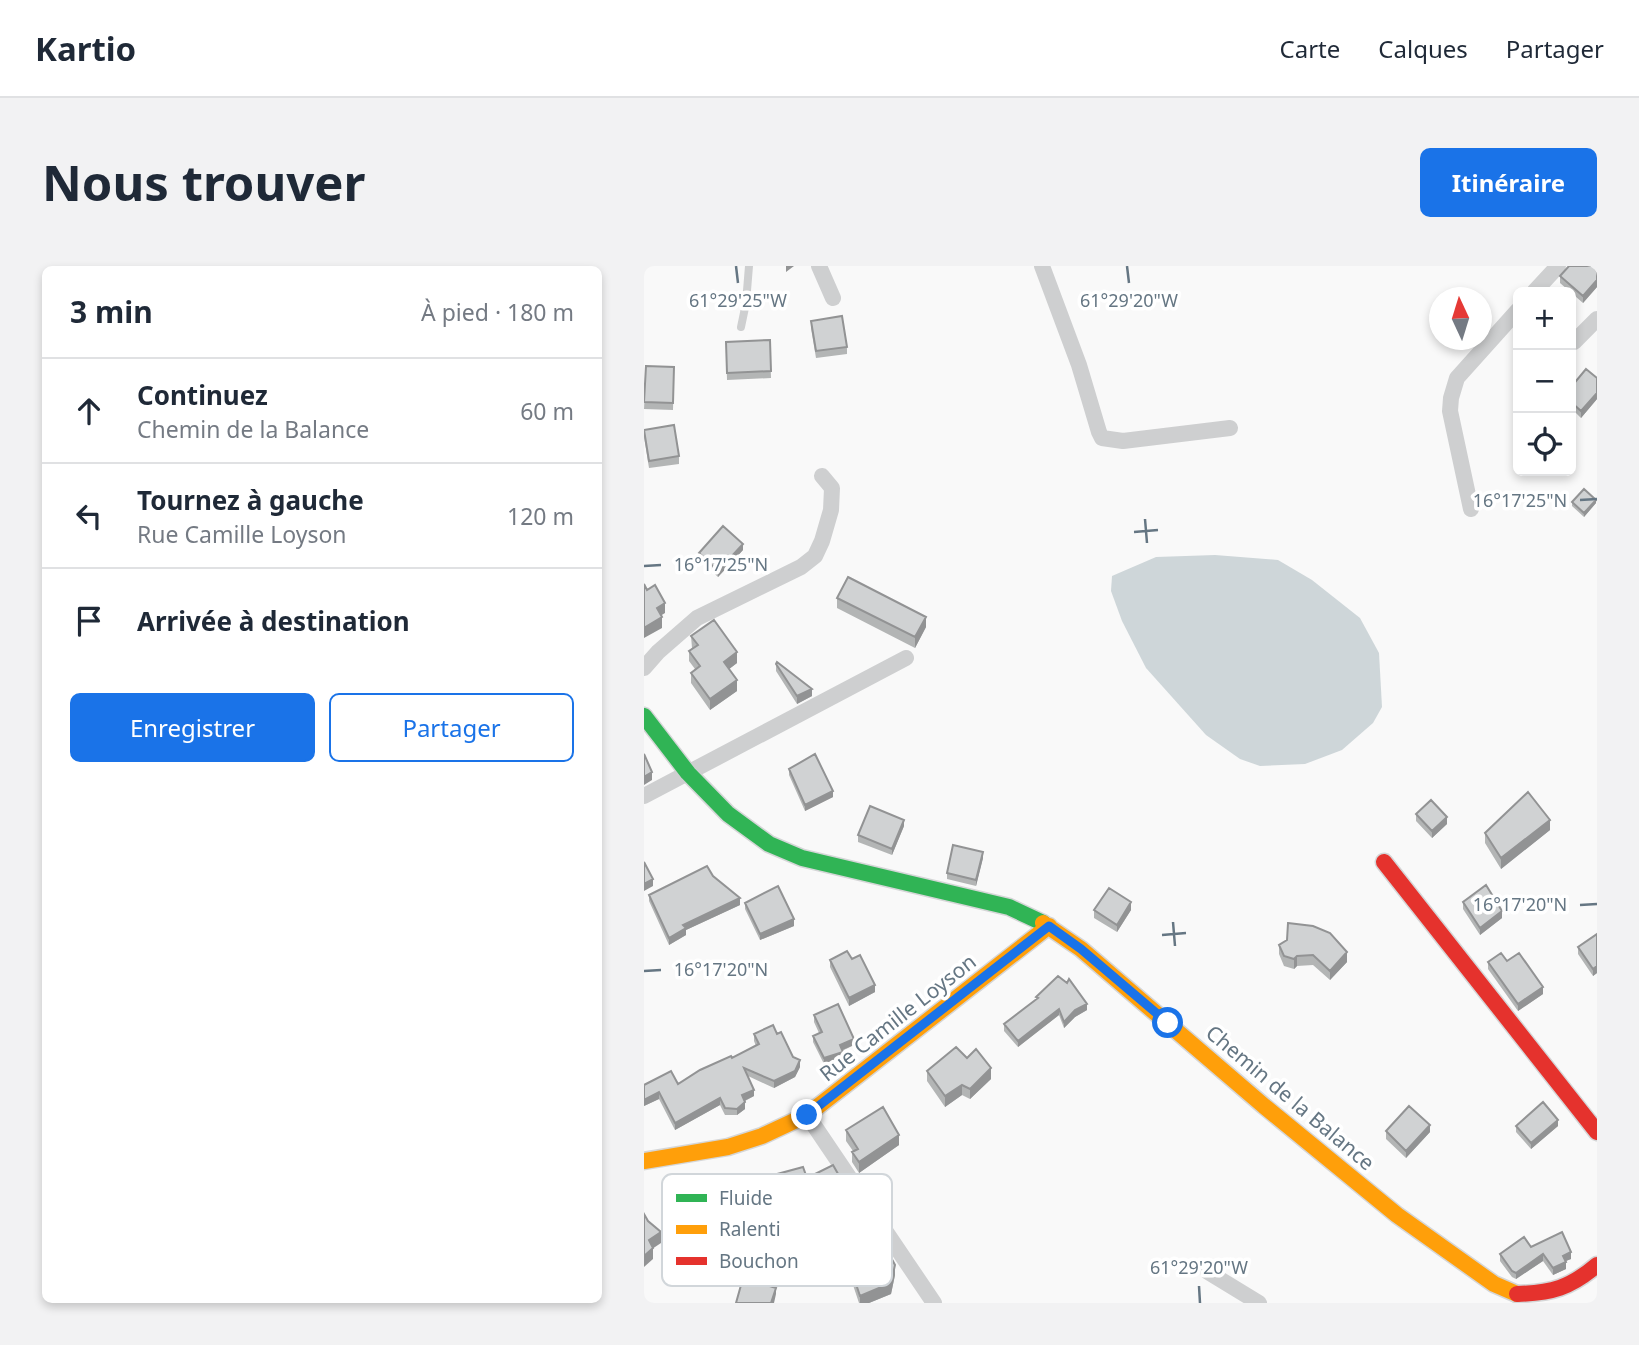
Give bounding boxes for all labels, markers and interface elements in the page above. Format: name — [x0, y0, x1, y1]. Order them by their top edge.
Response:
text: Kartio — [35, 26, 136, 71]
text: Carte — [1280, 32, 1340, 65]
text: Calques — [1378, 32, 1468, 65]
text: Partager — [1506, 32, 1604, 65]
button: Itinéraire — [1420, 148, 1597, 217]
text: Nous trouver — [42, 149, 365, 215]
north arrow — [1429, 287, 1492, 350]
map controls — [1513, 287, 1576, 476]
button: + — [1513, 287, 1576, 350]
text: 61°29'25"W — [689, 288, 787, 312]
text: 61°29'20"W — [1080, 288, 1178, 312]
text: 3 min — [70, 291, 153, 332]
text: À pied · 180 m — [421, 296, 574, 328]
button: − — [1513, 350, 1576, 413]
text: Continuez — [137, 377, 268, 413]
icon: ahead — [70, 392, 108, 430]
text: 60 m — [520, 395, 574, 427]
text: Chemin de la Balance — [137, 413, 369, 445]
button: locate — [1513, 413, 1576, 476]
text: Tournez à gauche — [137, 482, 364, 518]
text: 16°17'25"N — [1473, 488, 1567, 512]
icon: left — [70, 497, 108, 535]
text: 120 m — [507, 500, 574, 532]
text: Rue Camille Loyson — [137, 518, 347, 550]
text: 16°17'25"N — [674, 552, 768, 576]
icon: arrive — [70, 602, 108, 640]
text: Arrivée à destination — [137, 603, 410, 639]
button: Enregistrer — [70, 693, 315, 762]
button: Partager — [329, 693, 574, 762]
text: 16°17'20"N — [1473, 892, 1567, 916]
street label: Rue Camille Loyson — [813, 947, 981, 1087]
text: 16°17'20"N — [674, 957, 768, 981]
route start — [1152, 1007, 1183, 1038]
street label: Chemin de la Balance — [1200, 1018, 1381, 1176]
route end — [791, 1099, 822, 1130]
legend — [662, 1174, 892, 1286]
text: Fluide — [719, 1185, 773, 1211]
text: Ralenti — [719, 1216, 781, 1242]
text: Bouchon — [719, 1248, 799, 1274]
text: 61°29'20"W — [1150, 1255, 1248, 1279]

